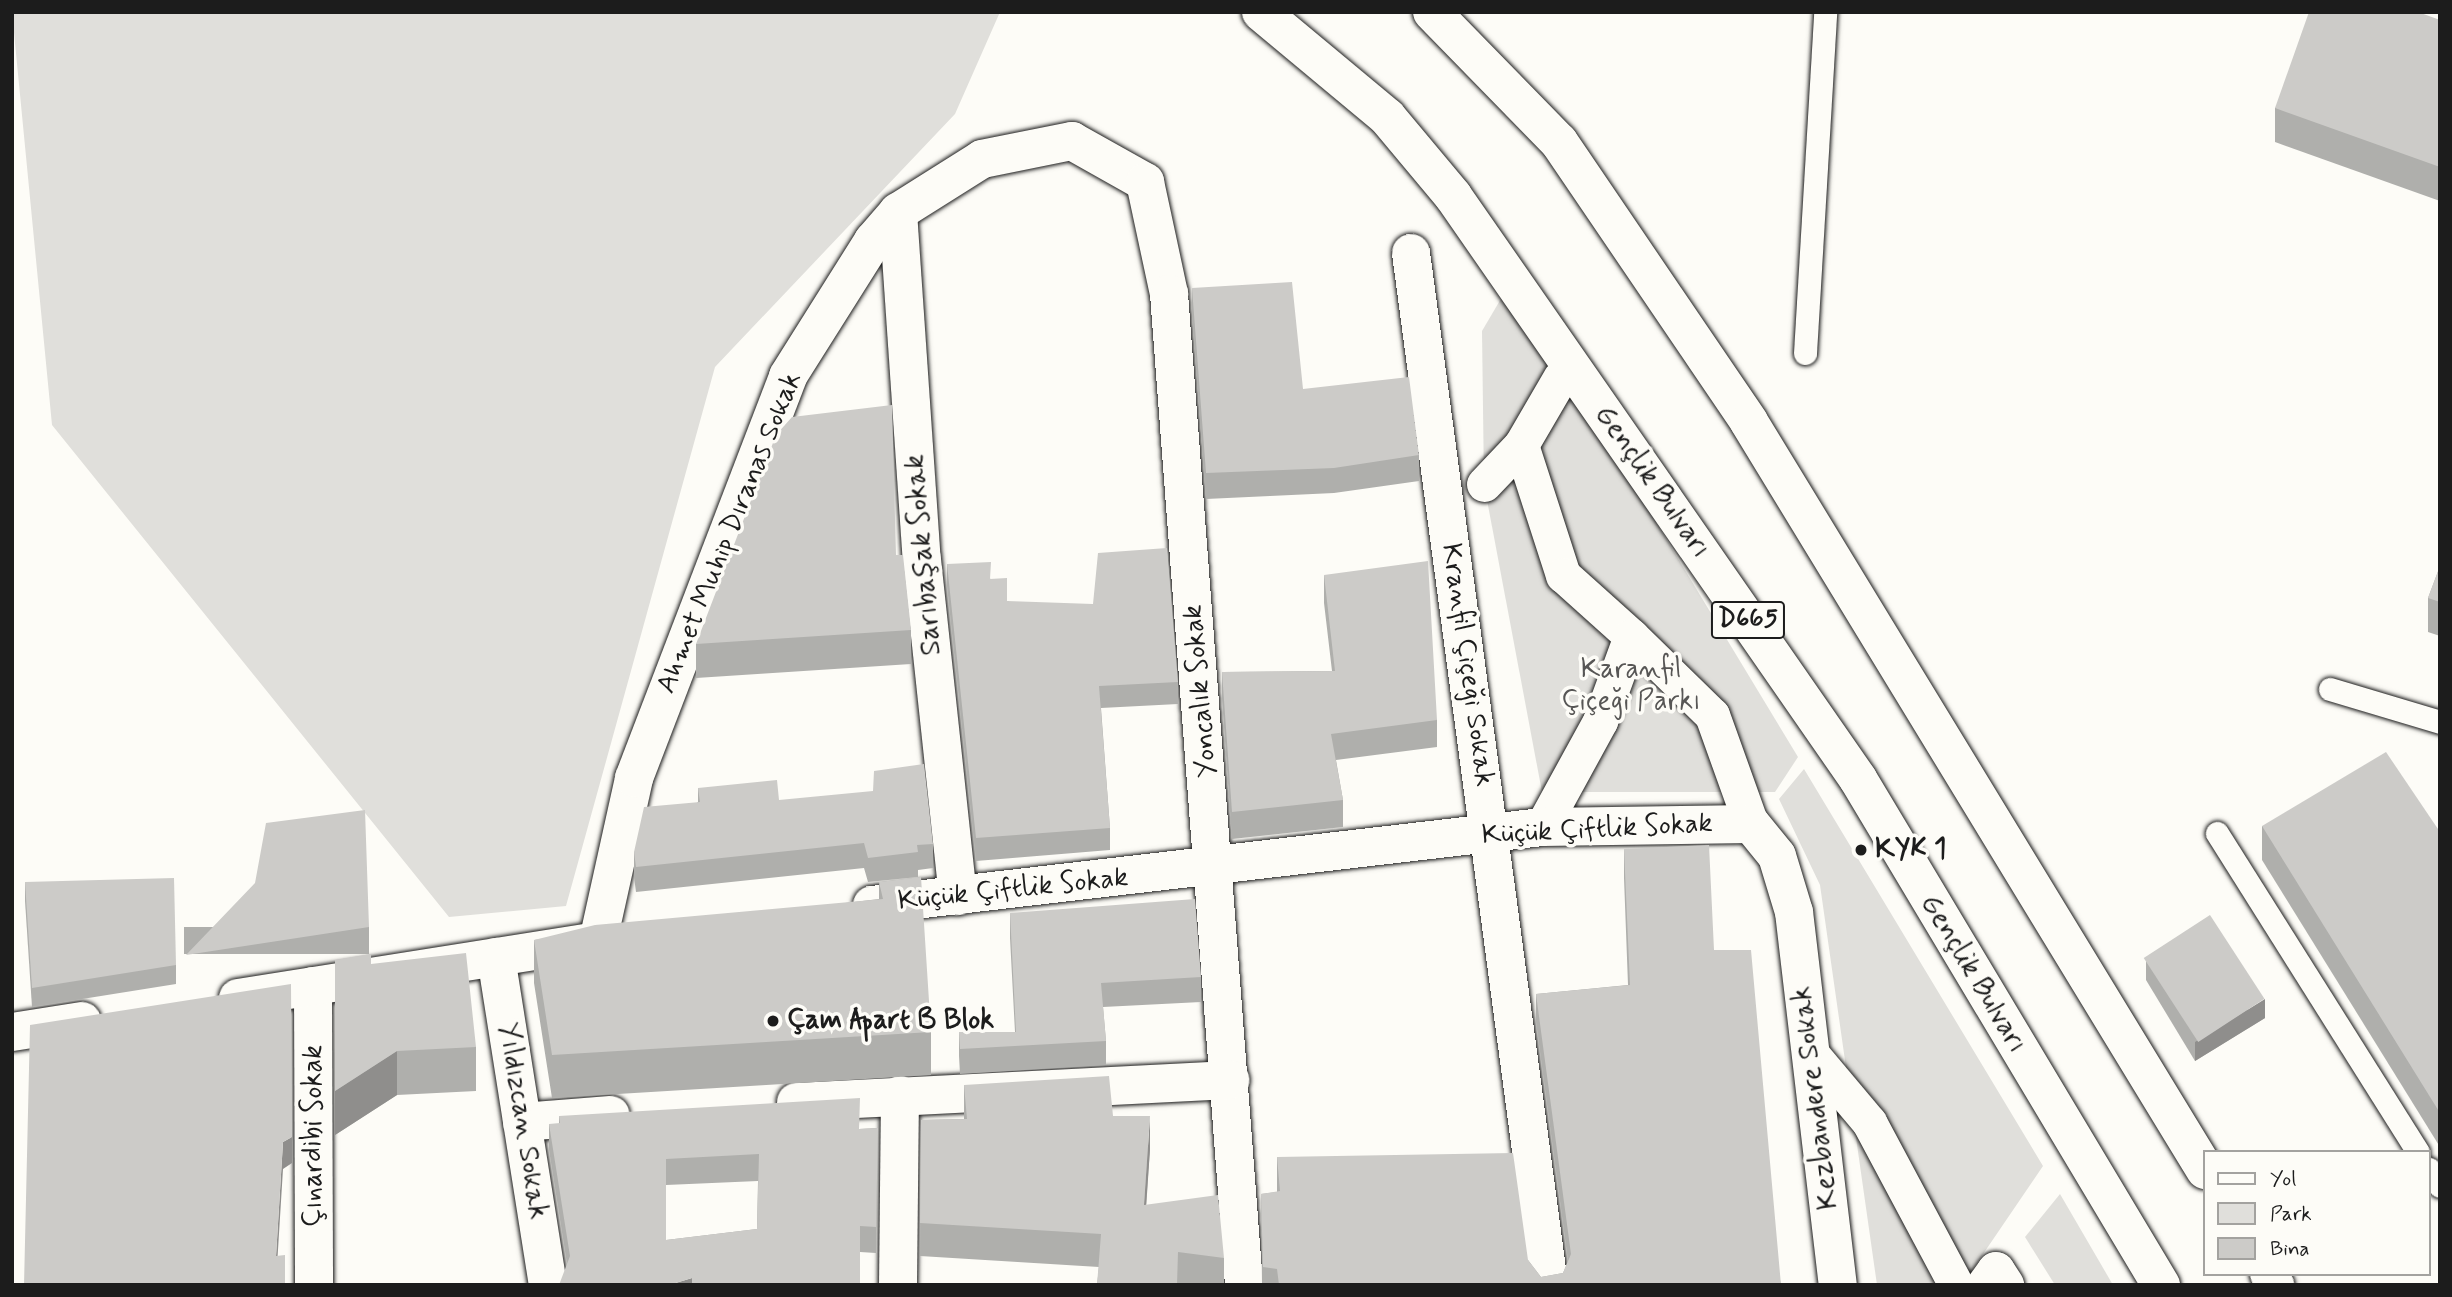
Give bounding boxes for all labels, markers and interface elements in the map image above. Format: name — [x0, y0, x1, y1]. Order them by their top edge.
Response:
street label: Ahmet Muhip Dıranas Sokak — [651, 369, 809, 697]
street label: Gençlik Bulvarı — [1587, 399, 1717, 565]
street label: Sarıbaşak Sokak — [898, 453, 950, 657]
street label: Kranfil Çiçeği Sokak — [1433, 543, 1501, 787]
road number: D665 — [1710, 598, 1786, 642]
street label: Yoncalık Sokak — [1177, 602, 1225, 780]
park label: Karanfil Çiçeği Parkı — [1561, 653, 1701, 719]
street label: Küçük Çiftlik Sokak — [1479, 807, 1715, 853]
place label: KYK 1 — [1875, 833, 1947, 867]
marker: KYK 1 — [1853, 842, 1869, 858]
street label: Küçük Çiftlik Sokak — [895, 861, 1131, 919]
street label: Gençlik Bulvarı — [1912, 888, 2034, 1060]
street label: Kezbandere Sokak — [1786, 986, 1846, 1210]
place label: Çam Apart B Blok — [787, 1004, 993, 1038]
marker: Çam Apart B Blok — [765, 1013, 781, 1029]
street label: Yıldızcan Sokak — [490, 1022, 554, 1220]
street label: Çınardibi Sokak — [297, 1043, 331, 1229]
legend — [2204, 1150, 2431, 1276]
text: Yol — [2270, 1165, 2296, 1193]
text: Park — [2270, 1200, 2312, 1228]
text: Bina — [2270, 1235, 2310, 1263]

